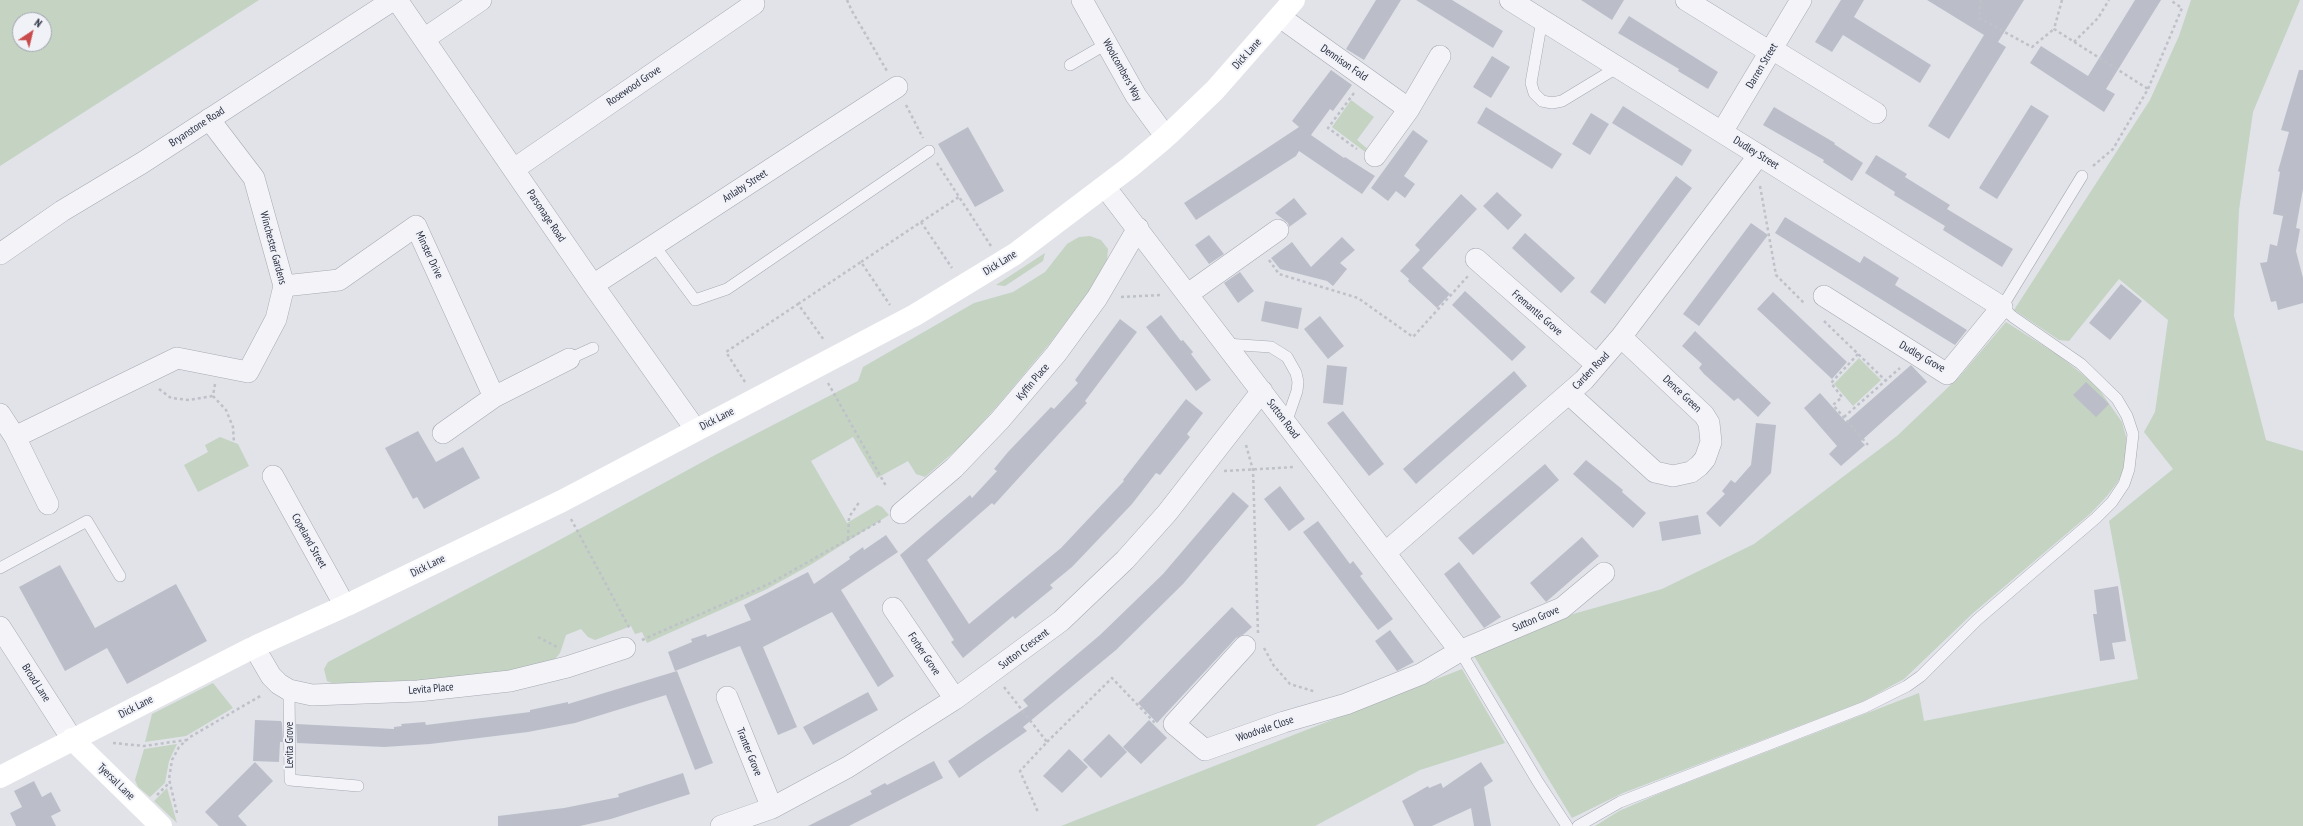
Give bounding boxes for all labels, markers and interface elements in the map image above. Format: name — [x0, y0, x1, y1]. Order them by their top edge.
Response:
north arrow — [12, 12, 52, 52]
text: N — [32, 16, 45, 30]
street label: Dick Lane — [1230, 36, 1264, 72]
street label: Woolcombers Way — [1100, 37, 1144, 103]
street label: Darren Street — [1743, 41, 1781, 91]
street label: Dennison Fold — [1318, 42, 1370, 84]
street label: Rosewood Grove — [604, 63, 664, 109]
street label: Bryanstone Road — [167, 104, 227, 150]
street label: Dudley Street — [1731, 134, 1781, 172]
street label: Anlaby Street — [720, 167, 770, 205]
street label: Parsonage Road — [524, 187, 568, 245]
street label: Winchester Gardens — [257, 210, 289, 286]
street label: Minster Drive — [412, 229, 446, 281]
street label: Dick Lane — [981, 248, 1019, 278]
street label: Fremantle Grove — [1509, 287, 1565, 339]
street label: Dudley Grove — [1897, 339, 1947, 375]
street label: Carden Road — [1570, 349, 1612, 393]
street label: Kyffin Place — [1014, 361, 1052, 403]
street label: Dence Green — [1660, 373, 1704, 415]
street label: Sutton Road — [1264, 397, 1302, 441]
street label: Dick Lane — [698, 405, 736, 433]
street label: Copeland Street — [289, 511, 329, 571]
street label: Dick Lane — [409, 552, 447, 580]
street label: Sutton Grove — [1511, 603, 1561, 635]
street label: Sutton Crescent — [996, 626, 1052, 672]
street label: Forber Grove — [905, 630, 943, 678]
street label: Broad Lane — [19, 662, 53, 704]
street label: Levita Place — [408, 680, 454, 698]
street label: Dick Lane — [117, 693, 155, 721]
street label: Woodvale Close — [1234, 713, 1296, 745]
street label: Levita Grove — [283, 722, 297, 768]
street label: Tranter Grove — [733, 726, 765, 778]
street label: Tyersal Lane — [95, 761, 137, 803]

